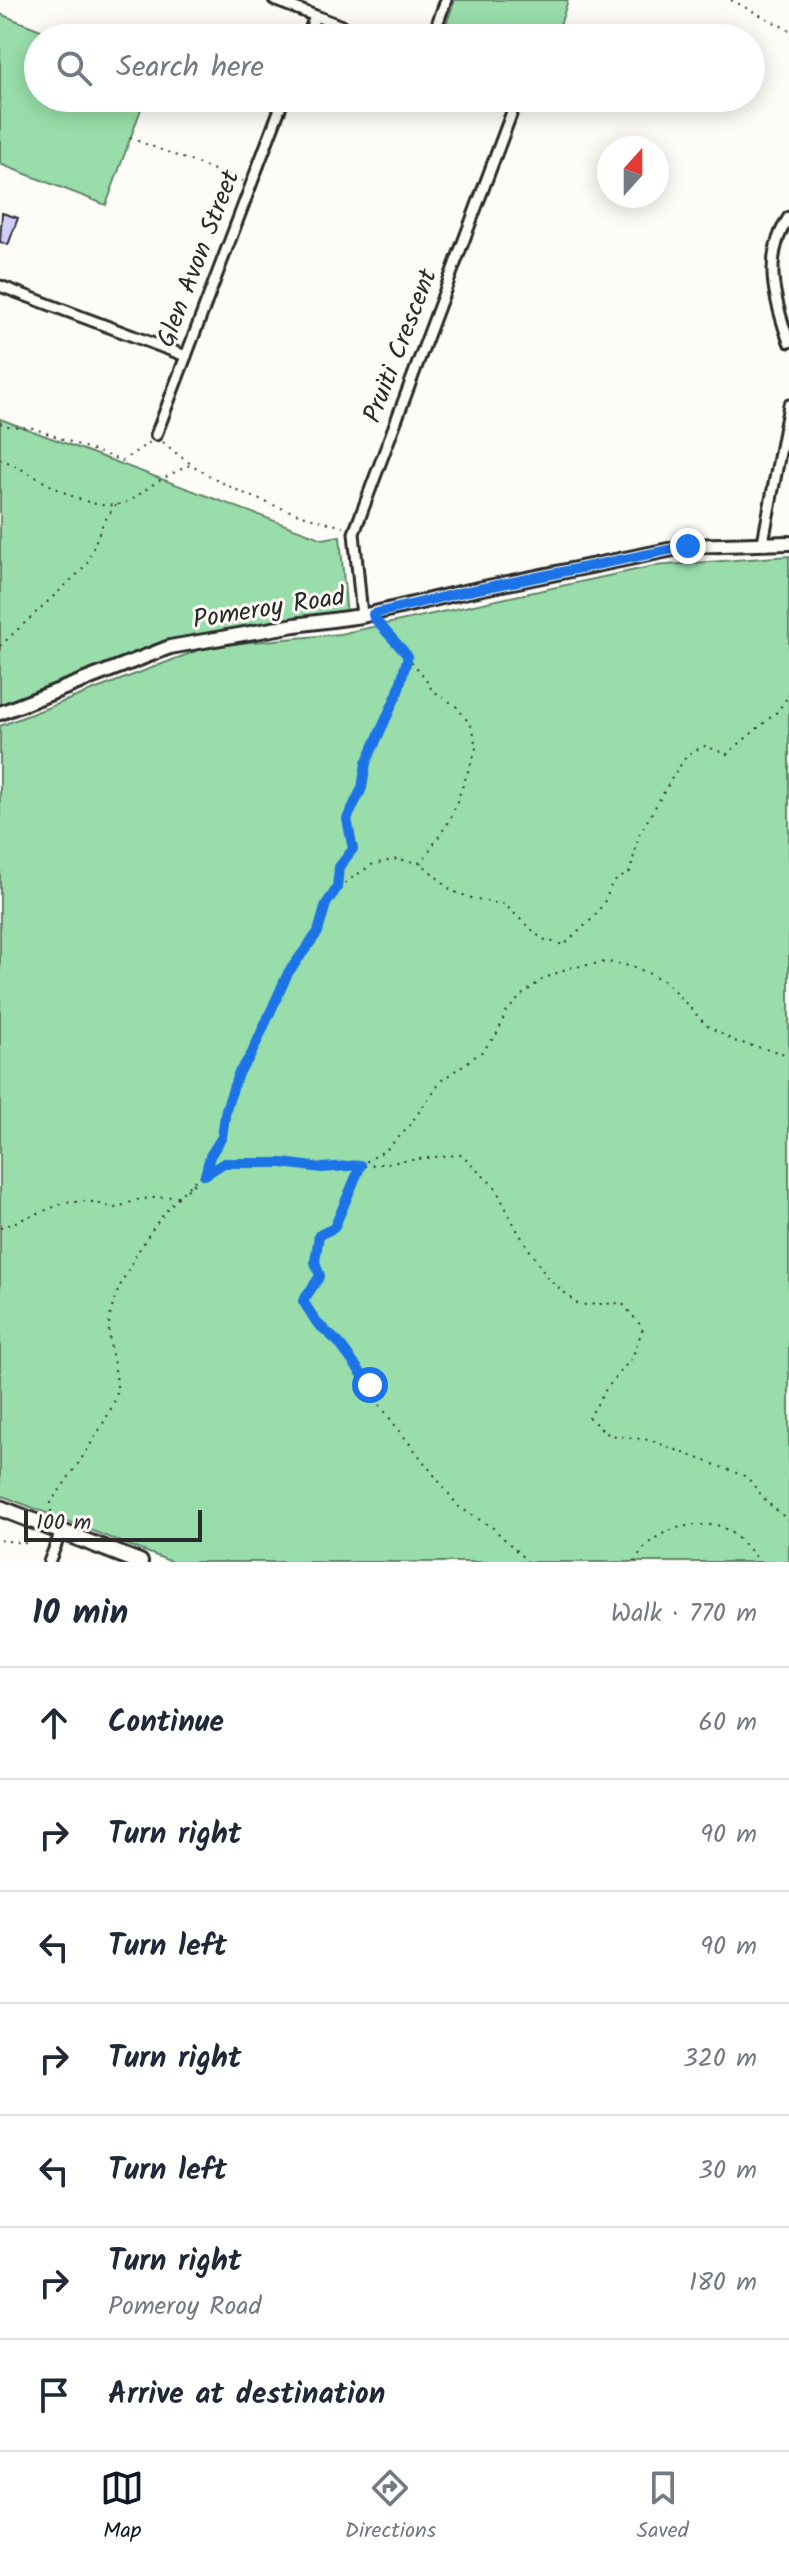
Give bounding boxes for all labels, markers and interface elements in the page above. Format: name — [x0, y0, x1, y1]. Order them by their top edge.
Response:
search box — [24, 24, 765, 112]
text: Search here — [116, 44, 264, 92]
icon: search — [52, 46, 96, 90]
north arrow — [597, 136, 669, 208]
street label: Glen Avon Street — [146, 163, 252, 354]
street label: Pruiti Crescent — [352, 262, 450, 429]
route end — [670, 528, 706, 564]
street label: Pomeroy Road — [190, 576, 349, 642]
route start — [352, 1367, 388, 1403]
scale bar — [24, 1506, 202, 1542]
text: 100 m — [36, 1506, 91, 1541]
text: 10 min — [32, 1587, 128, 1641]
text: Walk · 770 m — [611, 1593, 757, 1635]
text: Continue — [108, 1699, 224, 1747]
icon: ahead — [32, 1701, 76, 1745]
text: 60 m — [698, 1702, 757, 1744]
text: Turn right — [108, 1811, 241, 1859]
icon: right — [32, 1813, 76, 1857]
text: 90 m — [700, 1814, 757, 1856]
text: Turn left — [108, 1923, 227, 1971]
icon: left — [32, 1925, 76, 1969]
text: 90 m — [700, 1926, 757, 1968]
text: Turn right — [108, 2035, 241, 2083]
icon: right — [32, 2037, 76, 2081]
text: 320 m — [683, 2038, 757, 2080]
text: Turn left — [108, 2147, 227, 2195]
icon: left — [32, 2149, 76, 2193]
text: 30 m — [698, 2150, 757, 2192]
text: Turn right — [108, 2238, 241, 2286]
icon: right — [32, 2261, 76, 2305]
text: 180 m — [689, 2262, 757, 2304]
text: Pomeroy Road — [108, 2286, 261, 2328]
text: Arrive at destination — [108, 2371, 385, 2419]
icon: arrive — [32, 2373, 76, 2417]
tab: Map — [100, 2466, 144, 2549]
tab: Directions — [345, 2466, 436, 2549]
tab: Saved — [637, 2466, 689, 2549]

